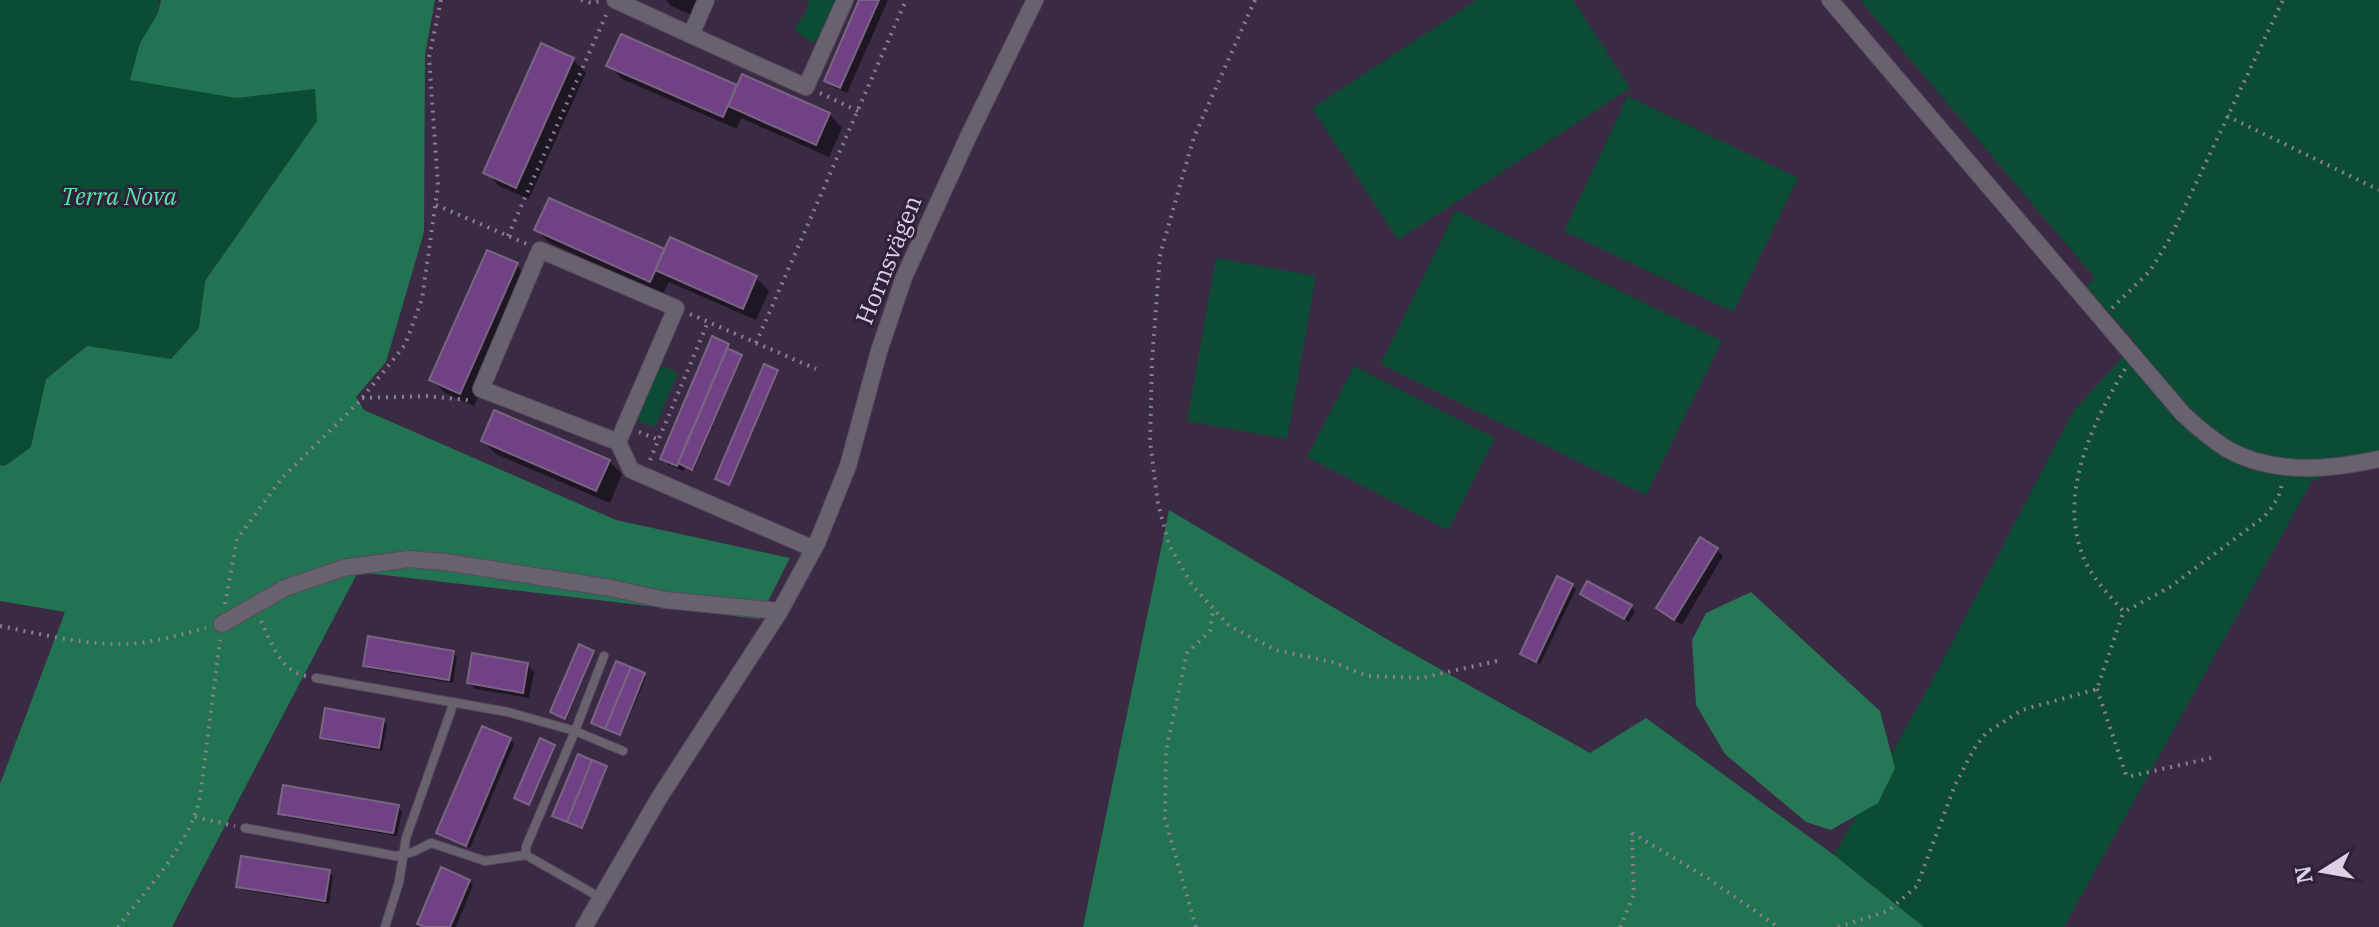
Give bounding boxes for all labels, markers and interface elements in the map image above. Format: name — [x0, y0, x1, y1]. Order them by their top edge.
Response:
park label: Terra Nova — [61, 180, 177, 212]
street label: Hornsvägen — [848, 190, 928, 329]
north arrow — [2283, 831, 2363, 911]
text: N — [2287, 864, 2319, 886]

